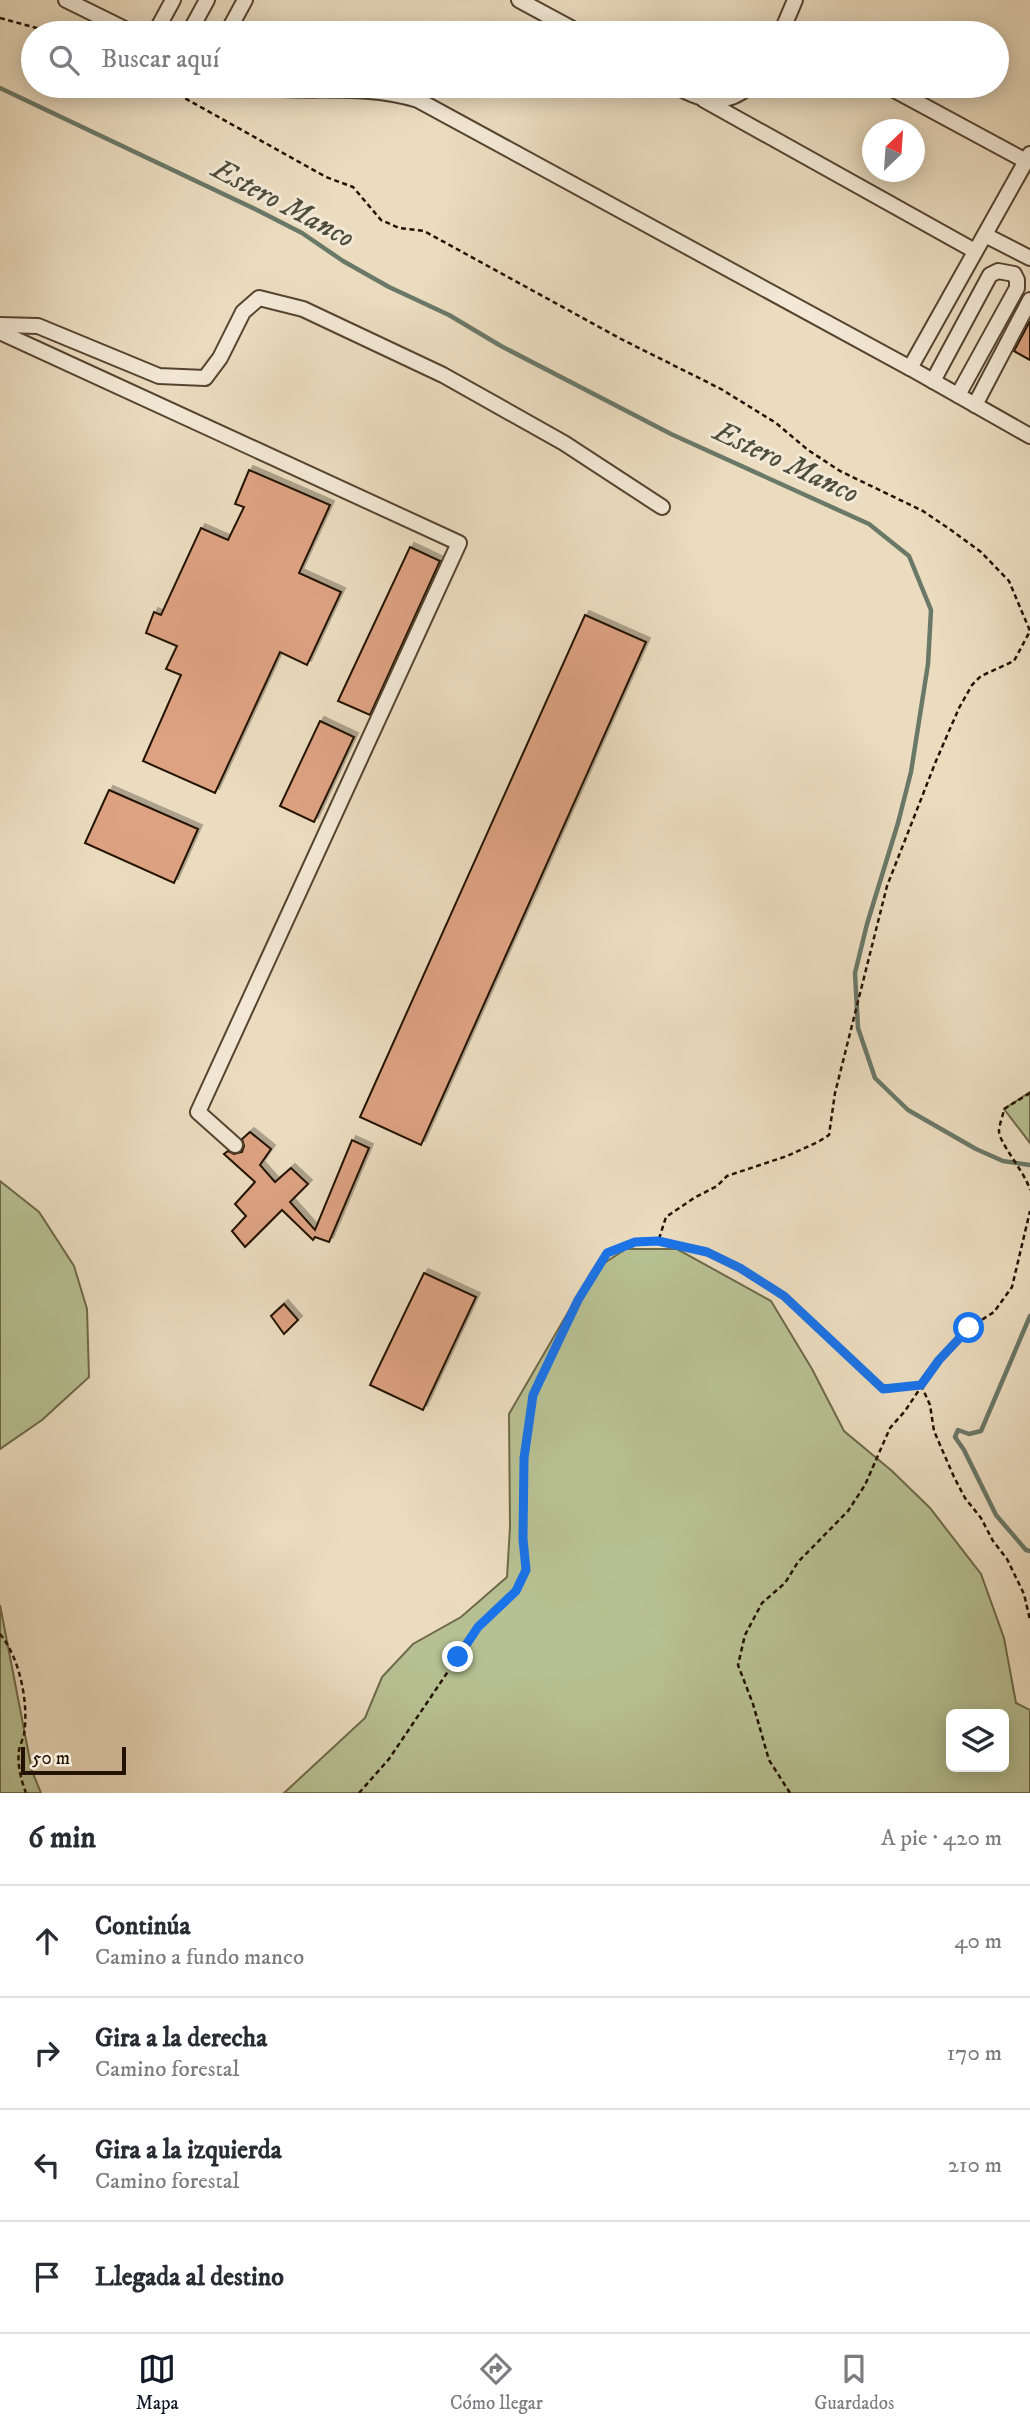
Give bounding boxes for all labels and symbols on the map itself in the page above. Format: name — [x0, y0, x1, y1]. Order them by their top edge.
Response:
north arrow — [862, 119, 925, 182]
water label: Estero Manco — [204, 150, 361, 257]
water label: Estero Manco — [706, 412, 865, 513]
route start — [953, 1312, 984, 1343]
route end — [442, 1641, 473, 1672]
scale bar — [21, 1744, 126, 1776]

